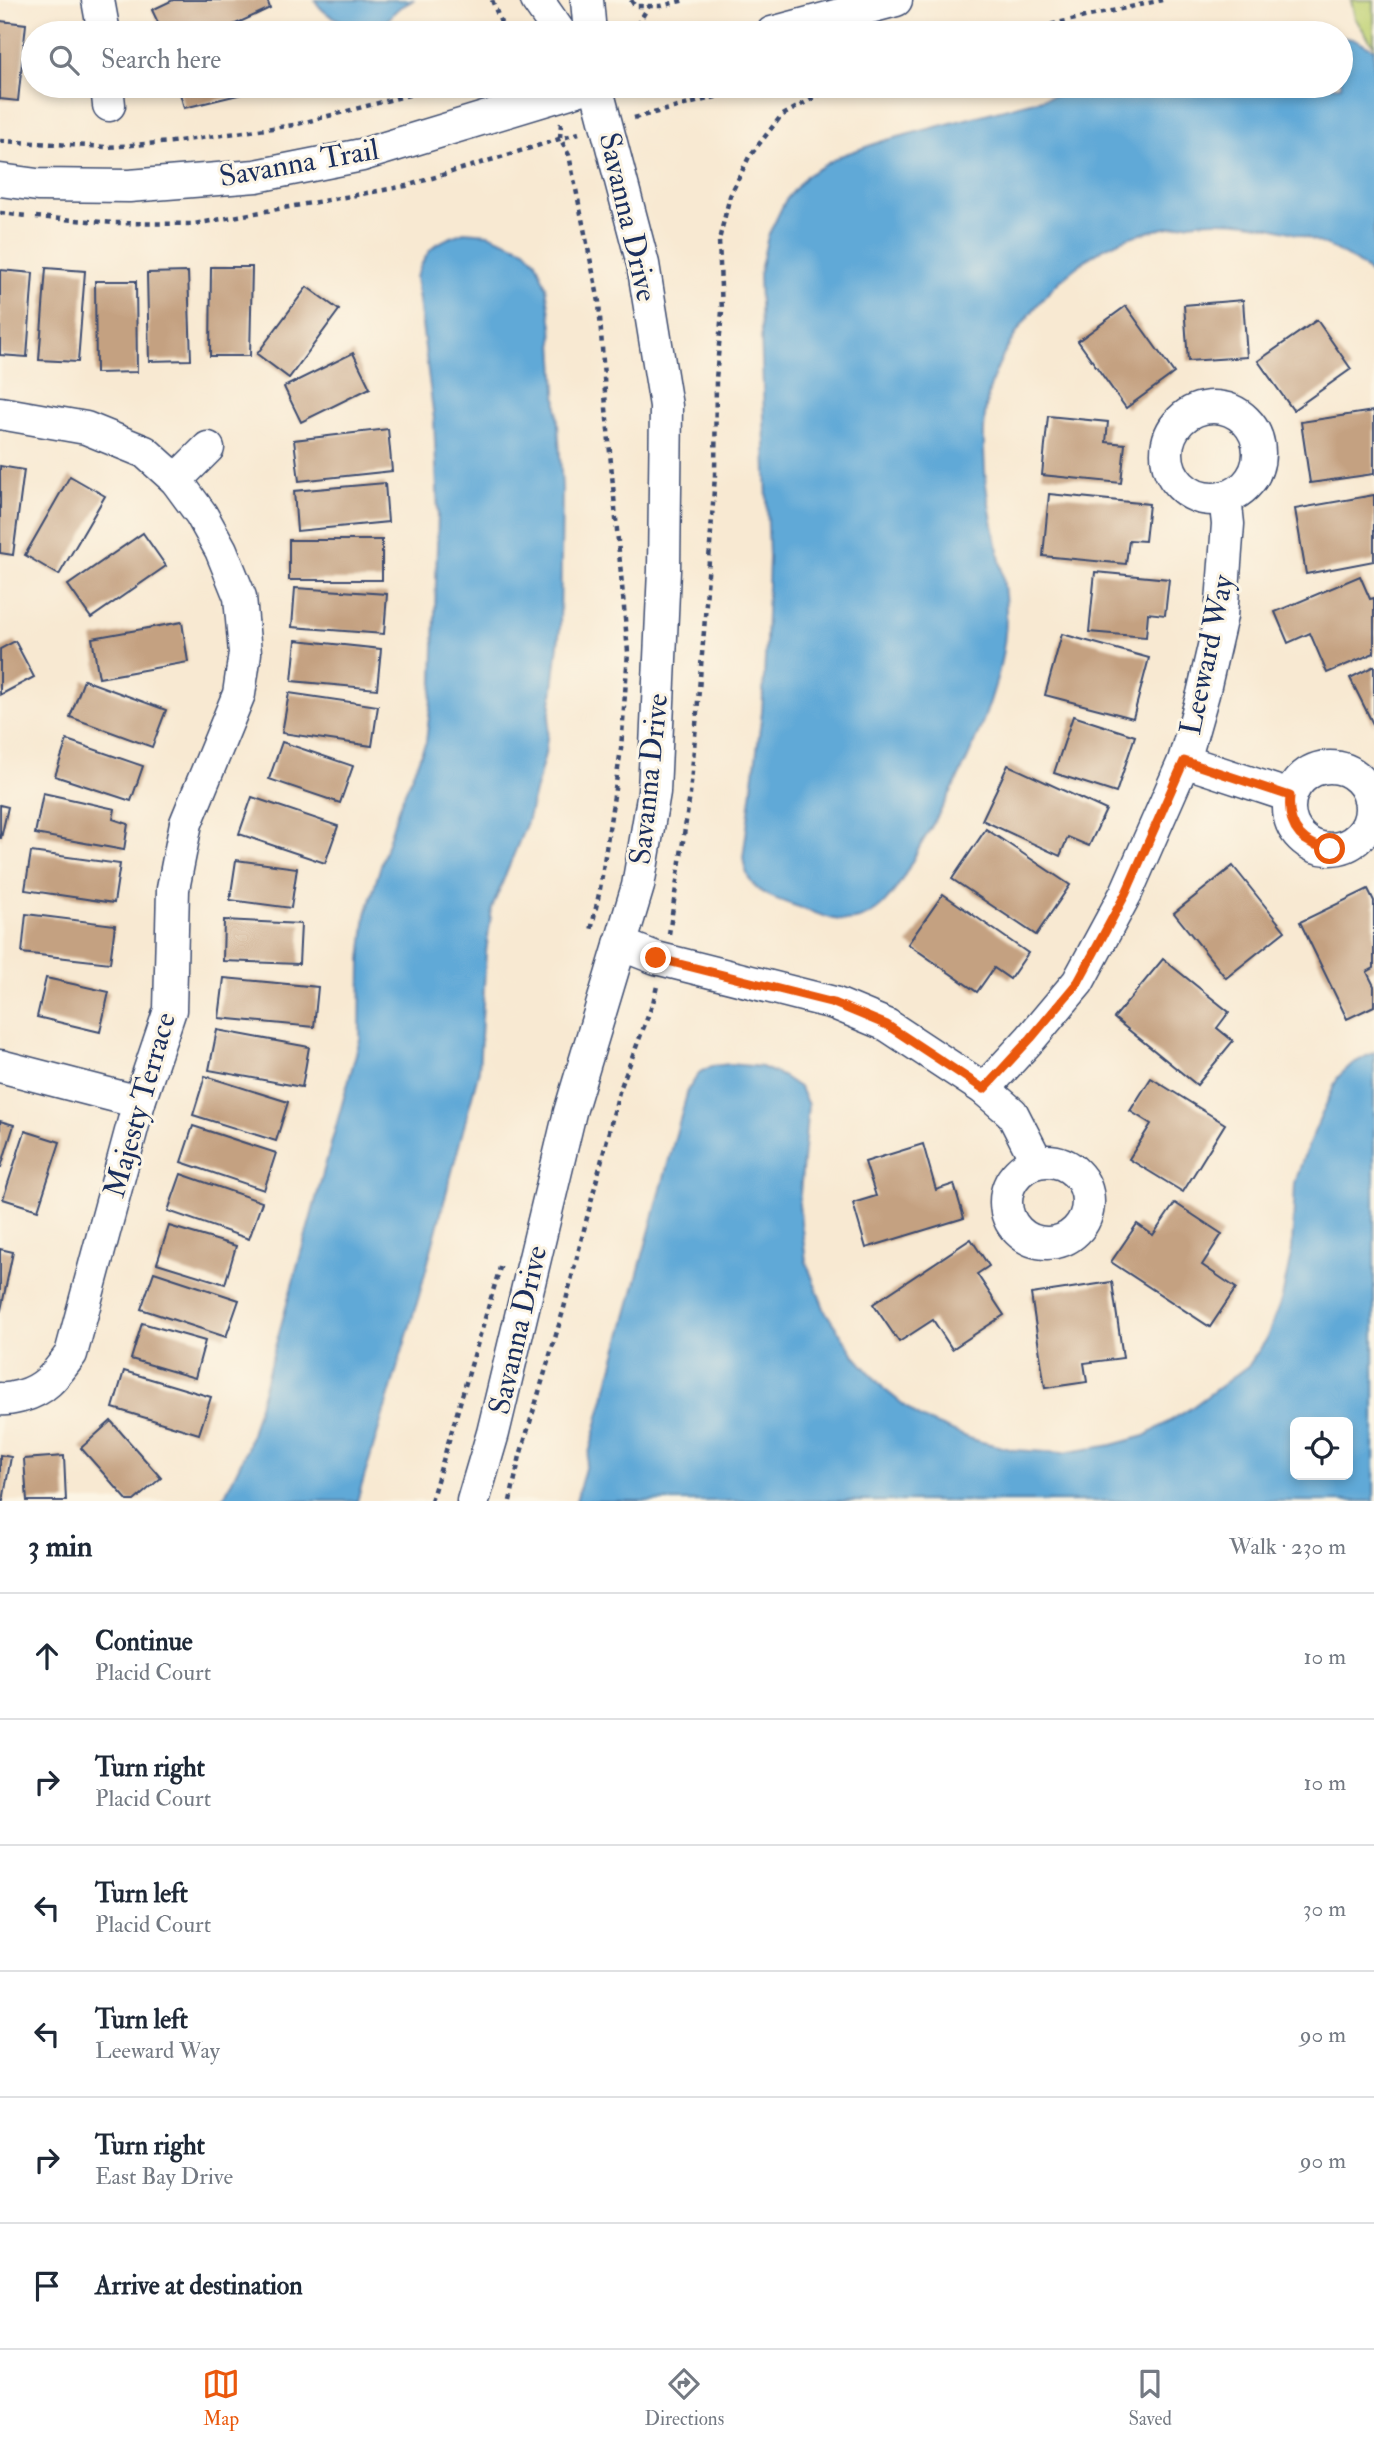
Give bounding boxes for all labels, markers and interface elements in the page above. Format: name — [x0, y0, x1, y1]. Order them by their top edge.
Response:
search box — [21, 21, 1353, 98]
icon: search — [45, 41, 83, 79]
text: Search here — [101, 44, 221, 76]
street label: Savanna Drive — [591, 129, 665, 305]
street label: Savanna Trail — [216, 131, 382, 195]
street label: Leeward Way — [1172, 571, 1242, 738]
street label: Savanna Drive — [622, 692, 676, 866]
route start — [1314, 833, 1345, 864]
route end — [640, 942, 671, 973]
street label: Majesty Terrace — [96, 1008, 184, 1202]
street label: Savanna Drive — [481, 1242, 555, 1418]
map controls — [1290, 1417, 1353, 1480]
button: locate — [1290, 1417, 1353, 1480]
text: 3 min — [28, 1528, 93, 1565]
text: Walk · 230 m — [1229, 1532, 1346, 1561]
text: Continue — [95, 1626, 193, 1658]
icon: ahead — [28, 1637, 66, 1675]
text: 10 m — [1303, 1642, 1346, 1671]
text: Placid Court — [95, 1658, 211, 1687]
text: Turn right — [95, 1752, 205, 1784]
icon: right — [28, 1763, 66, 1801]
text: 10 m — [1303, 1768, 1346, 1797]
text: Placid Court — [95, 1784, 211, 1813]
text: Turn left — [95, 1878, 188, 1910]
icon: left — [28, 1889, 66, 1927]
text: 30 m — [1303, 1894, 1346, 1923]
text: Placid Court — [95, 1910, 211, 1939]
text: Turn left — [95, 2004, 188, 2036]
icon: left — [28, 2015, 66, 2053]
text: 90 m — [1300, 2020, 1346, 2049]
text: Leeward Way — [95, 2036, 220, 2065]
text: Turn right — [95, 2130, 205, 2162]
icon: right — [28, 2141, 66, 2179]
text: 90 m — [1300, 2146, 1346, 2175]
text: East Bay Drive — [95, 2162, 233, 2191]
icon: arrive — [28, 2267, 66, 2305]
text: Arrive at destination — [95, 2270, 303, 2302]
tab: Map — [202, 2365, 240, 2431]
tab: Directions — [644, 2365, 724, 2431]
tab: Saved — [1128, 2365, 1172, 2431]

